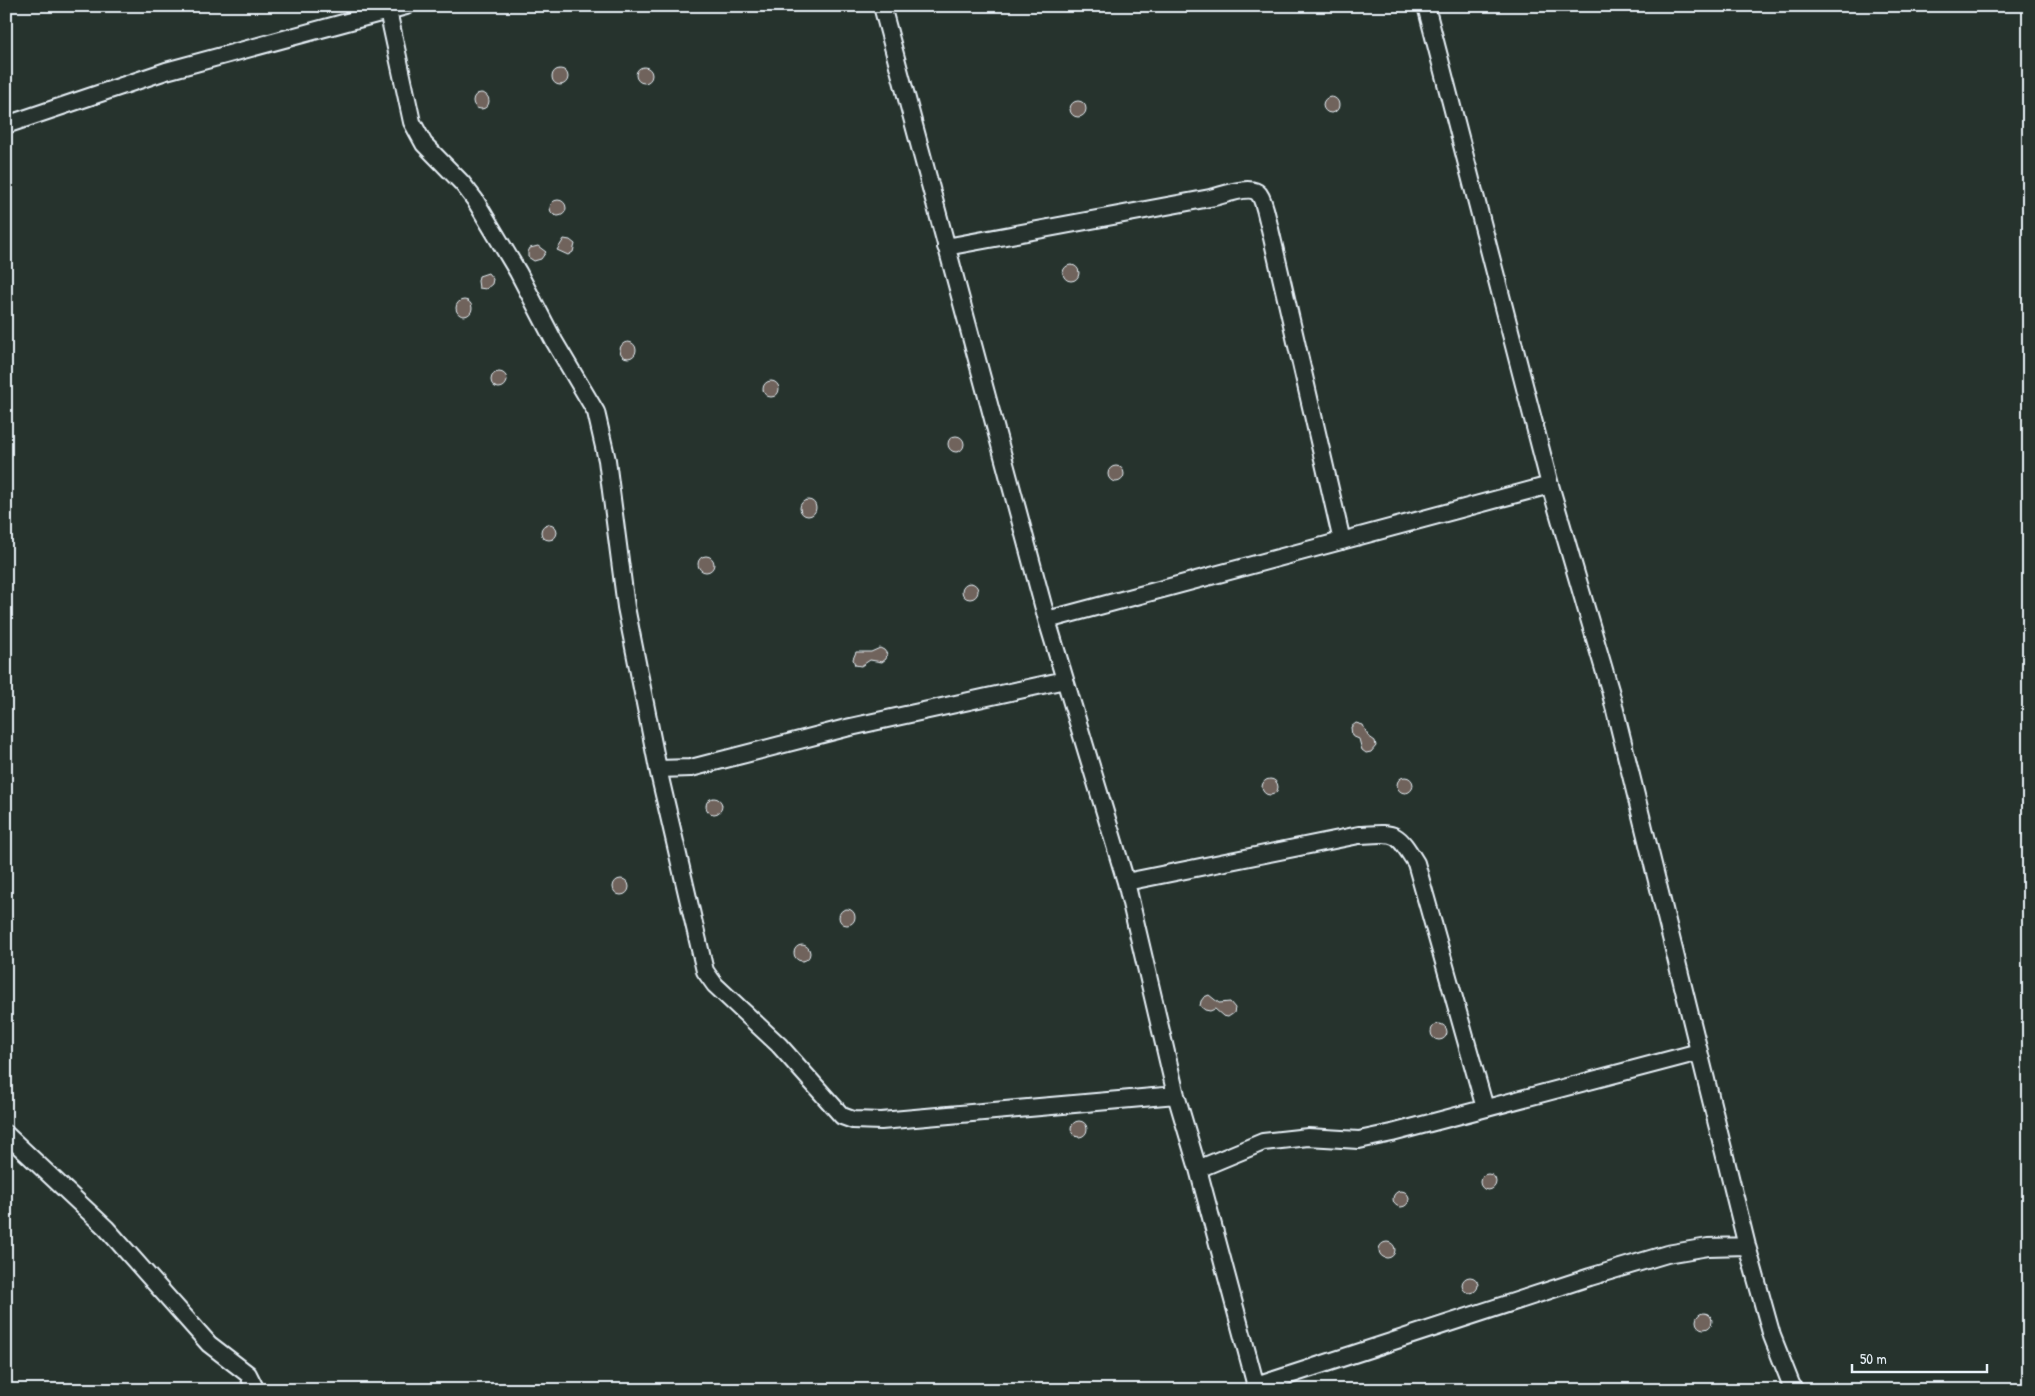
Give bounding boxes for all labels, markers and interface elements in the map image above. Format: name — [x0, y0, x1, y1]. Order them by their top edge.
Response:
scale bar — [1852, 1341, 1988, 1373]
text: 50 m — [1860, 1348, 1887, 1369]

